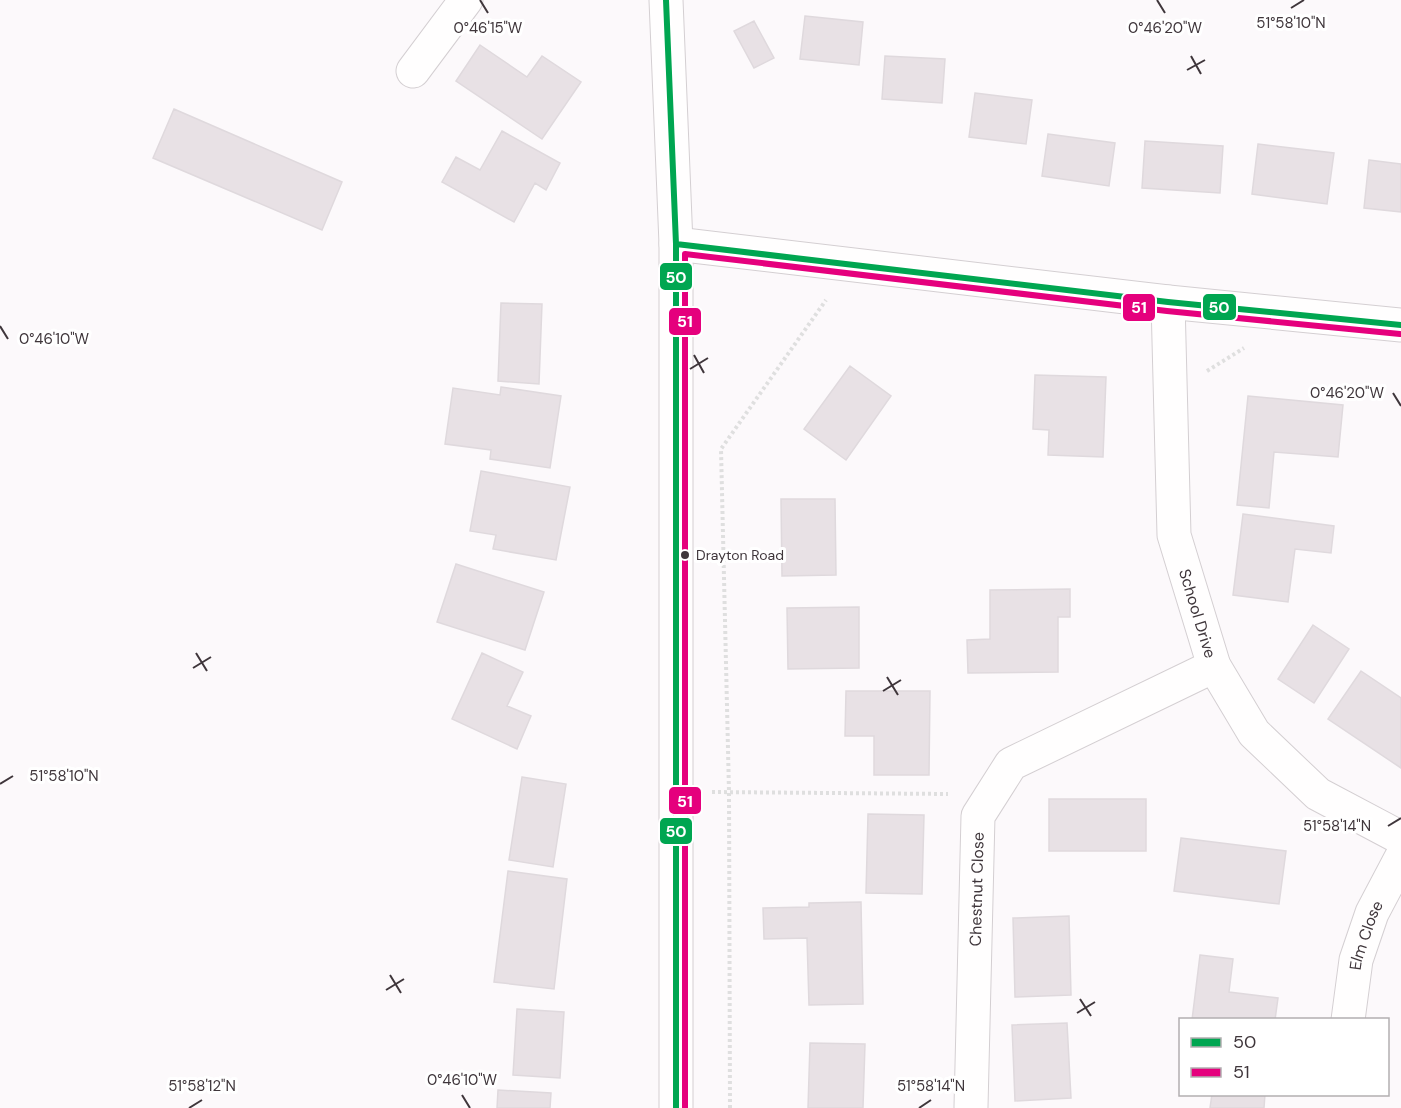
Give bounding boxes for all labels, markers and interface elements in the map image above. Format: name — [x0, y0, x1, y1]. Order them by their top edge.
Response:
text: 51°58'10"N — [1256, 13, 1326, 33]
text: 0°46'15"W — [454, 18, 523, 38]
text: 0°46'20"W — [1128, 18, 1202, 38]
line badge: 50 — [659, 262, 693, 291]
text: 50 — [665, 267, 687, 288]
line badge: 51 — [1122, 293, 1156, 322]
line badge: 50 — [1202, 293, 1237, 321]
text: 51 — [1131, 297, 1147, 318]
text: 50 — [1208, 297, 1230, 318]
line badge: 51 — [668, 307, 702, 336]
text: 51 — [677, 311, 693, 332]
text: 0°46'10"W — [19, 329, 90, 349]
text: 0°46'20"W — [1310, 383, 1384, 403]
place label: Drayton Road — [696, 546, 784, 564]
marker: Drayton Road — [679, 549, 691, 561]
street label: School Drive — [1174, 566, 1221, 661]
text: 51°58'10"N — [29, 766, 99, 786]
line badge: 51 — [668, 786, 702, 815]
text: 51 — [677, 791, 693, 812]
text: 51°58'14"N — [1303, 816, 1371, 836]
line badge: 50 — [659, 817, 693, 845]
text: 50 — [665, 821, 687, 842]
street label: Chestnut Close — [964, 832, 988, 946]
street label: Elm Close — [1344, 896, 1387, 971]
legend — [1179, 1018, 1389, 1096]
text: 50 — [1233, 1030, 1256, 1054]
text: 51 — [1233, 1060, 1250, 1084]
text: 0°46'10"W — [427, 1070, 498, 1090]
text: 51°58'12"N — [168, 1076, 236, 1096]
text: 51°58'14"N — [897, 1076, 965, 1096]

